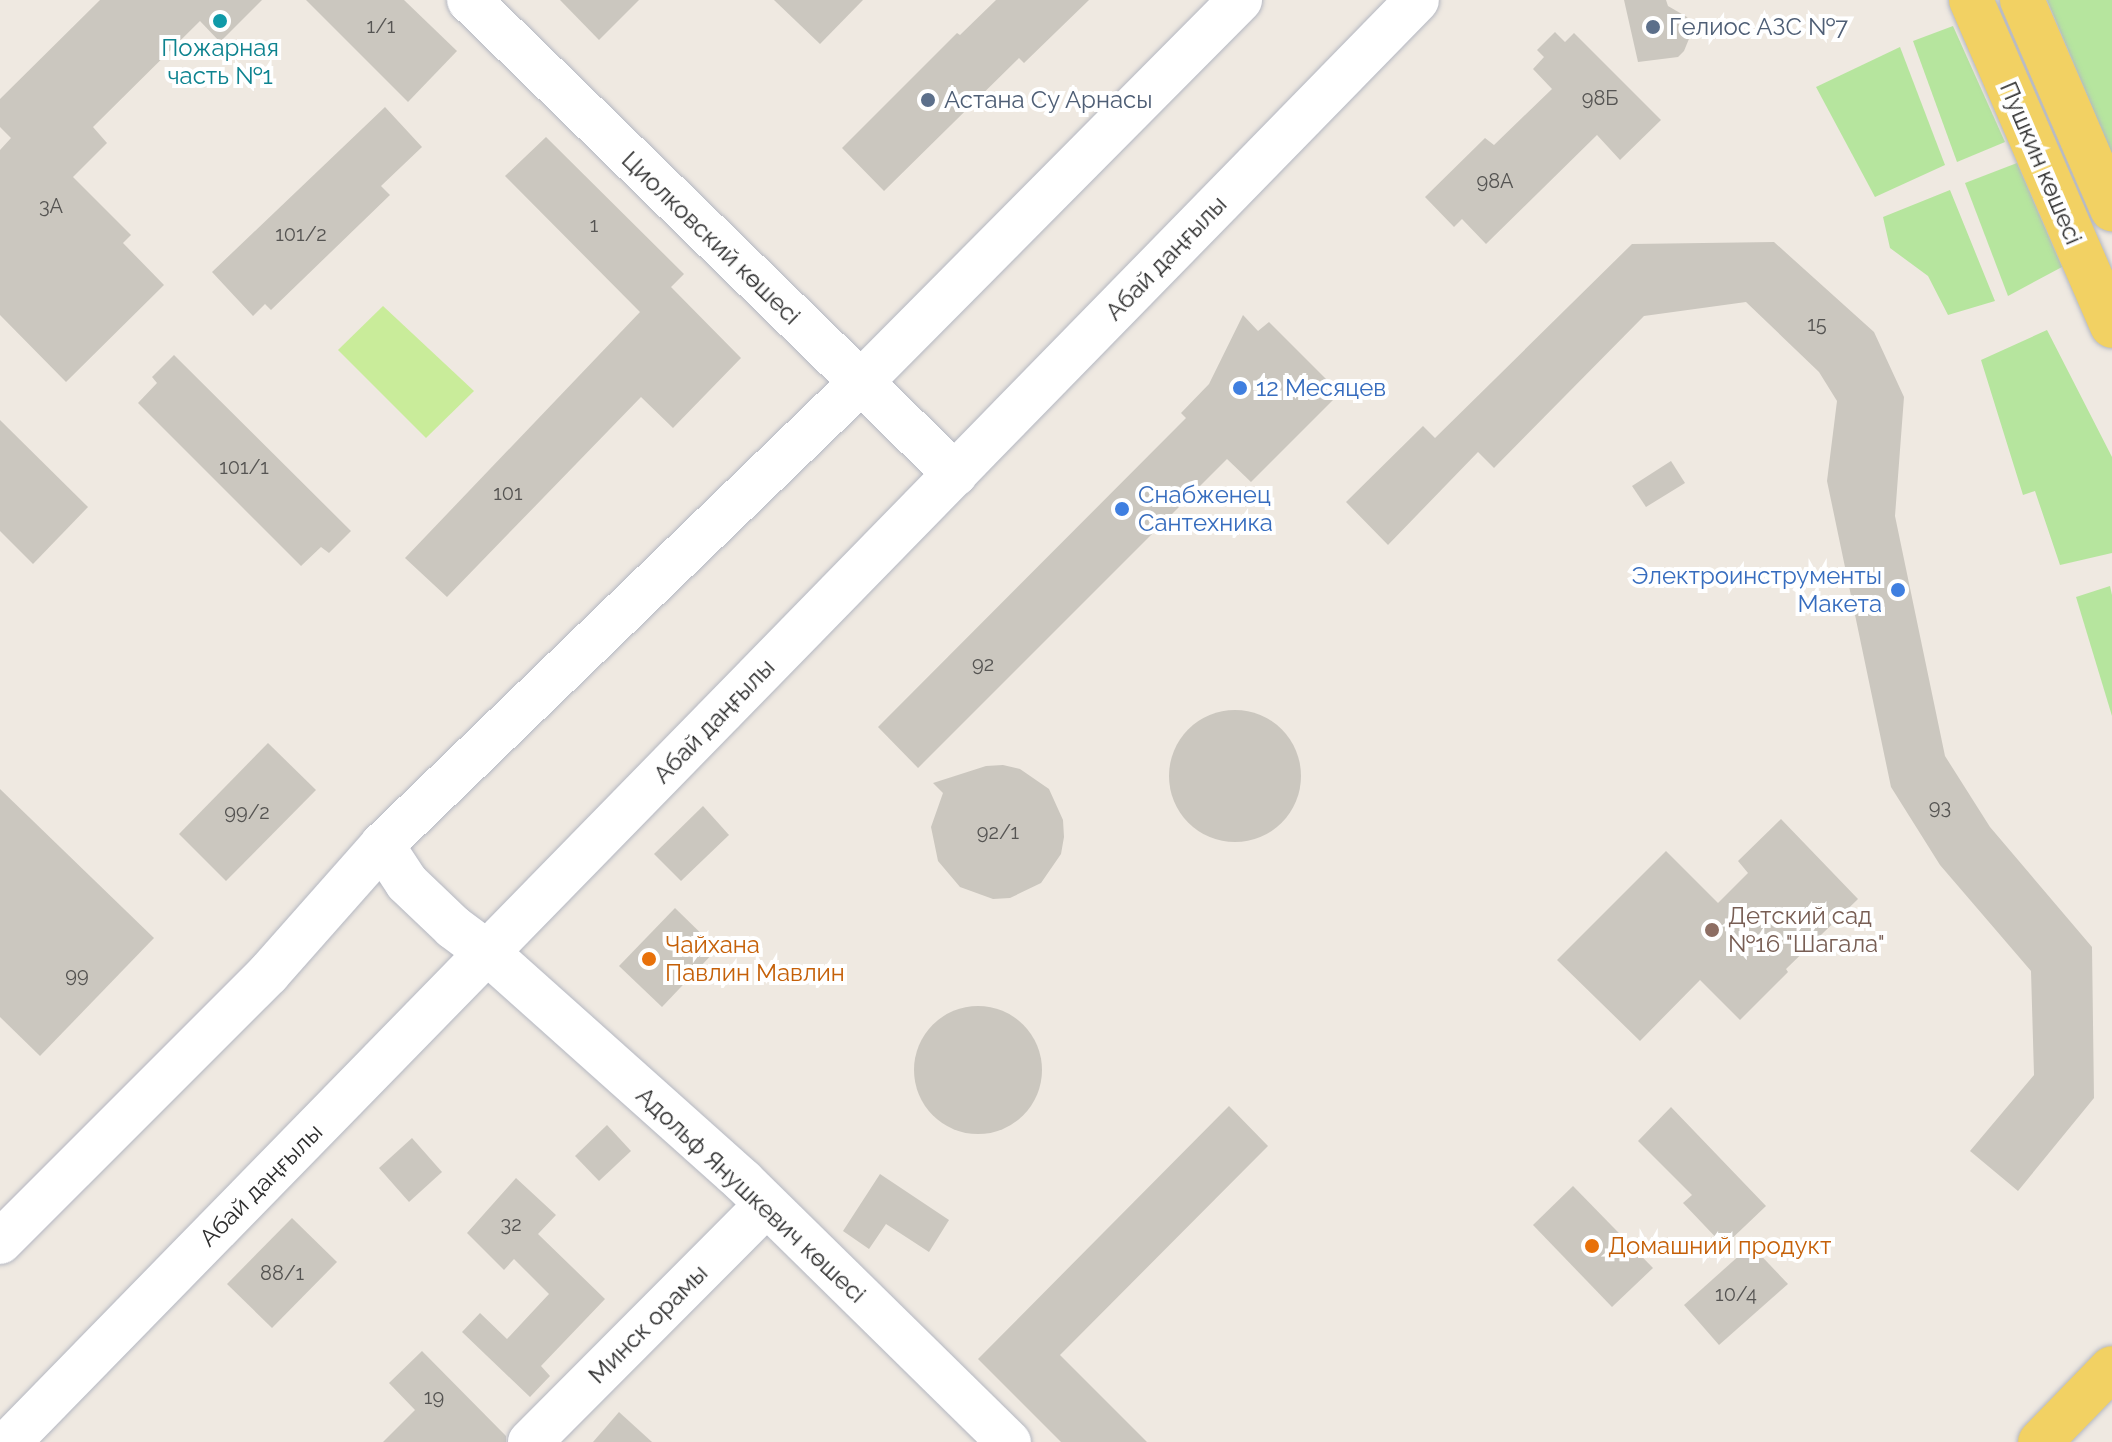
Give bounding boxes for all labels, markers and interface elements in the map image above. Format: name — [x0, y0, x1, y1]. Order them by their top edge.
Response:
marker: Пожарная часть №1 — [211, 12, 229, 30]
place label: Гелиос АЗС №7 — [1669, 13, 1849, 41]
house number: 1/1 — [367, 14, 395, 38]
marker: Гелиос АЗС №7 — [1644, 18, 1662, 36]
place label: Пожарная часть №1 — [161, 34, 279, 90]
street label: Пушкин көшесі — [1994, 77, 2088, 249]
place label: Астана Су Арнасы — [944, 86, 1154, 114]
house number: 98Б — [1582, 86, 1618, 110]
marker: Астана Су Арнасы — [919, 91, 937, 109]
street label: Циолковский көшесі — [616, 145, 806, 331]
house number: 98А — [1477, 169, 1513, 193]
street label: Абай даңғылы — [1099, 190, 1233, 326]
house number: 3А — [39, 194, 63, 218]
house number: 1 — [590, 213, 598, 237]
house number: 101/2 — [275, 222, 327, 246]
house number: 15 — [1807, 312, 1827, 336]
place label: 12 Месяцев — [1256, 374, 1386, 402]
marker: 12 Месяцев — [1231, 379, 1249, 397]
house number: 101/1 — [219, 455, 269, 479]
house number: 101 — [493, 481, 523, 505]
place label: Снабженец Сантехника — [1138, 481, 1273, 537]
marker: Снабженец Сантехника — [1113, 500, 1131, 518]
place label: Электроинструменты Макета — [1631, 562, 1882, 618]
marker: Электроинструменты Макета — [1889, 581, 1907, 599]
house number: 92 — [972, 652, 994, 676]
street label: Абай даңғылы — [647, 653, 781, 789]
house number: 93 — [1929, 795, 1951, 819]
house number: 99/2 — [224, 800, 270, 824]
house number: 92/1 — [977, 820, 1019, 844]
place label: Детский сад №16 "Шагала" — [1728, 902, 1885, 958]
marker: Детский сад №16 "Шагала" — [1703, 921, 1721, 939]
place label: Чайхана Павлин Мавлин — [665, 931, 845, 987]
marker: Чайхана Павлин Мавлин — [640, 950, 658, 968]
house number: 99 — [65, 963, 89, 987]
street label: Адольф Янушкевич көшесі — [630, 1081, 872, 1309]
street label: Абай даңғылы — [194, 1118, 328, 1252]
house number: 32 — [500, 1212, 522, 1236]
place label: Домашний продукт — [1608, 1232, 1832, 1260]
marker: Домашний продукт — [1583, 1237, 1601, 1255]
street label: Минск орамы — [583, 1259, 713, 1389]
house number: 88/1 — [260, 1261, 304, 1285]
house number: 10/4 — [1715, 1282, 1757, 1306]
house number: 19 — [424, 1385, 444, 1409]

